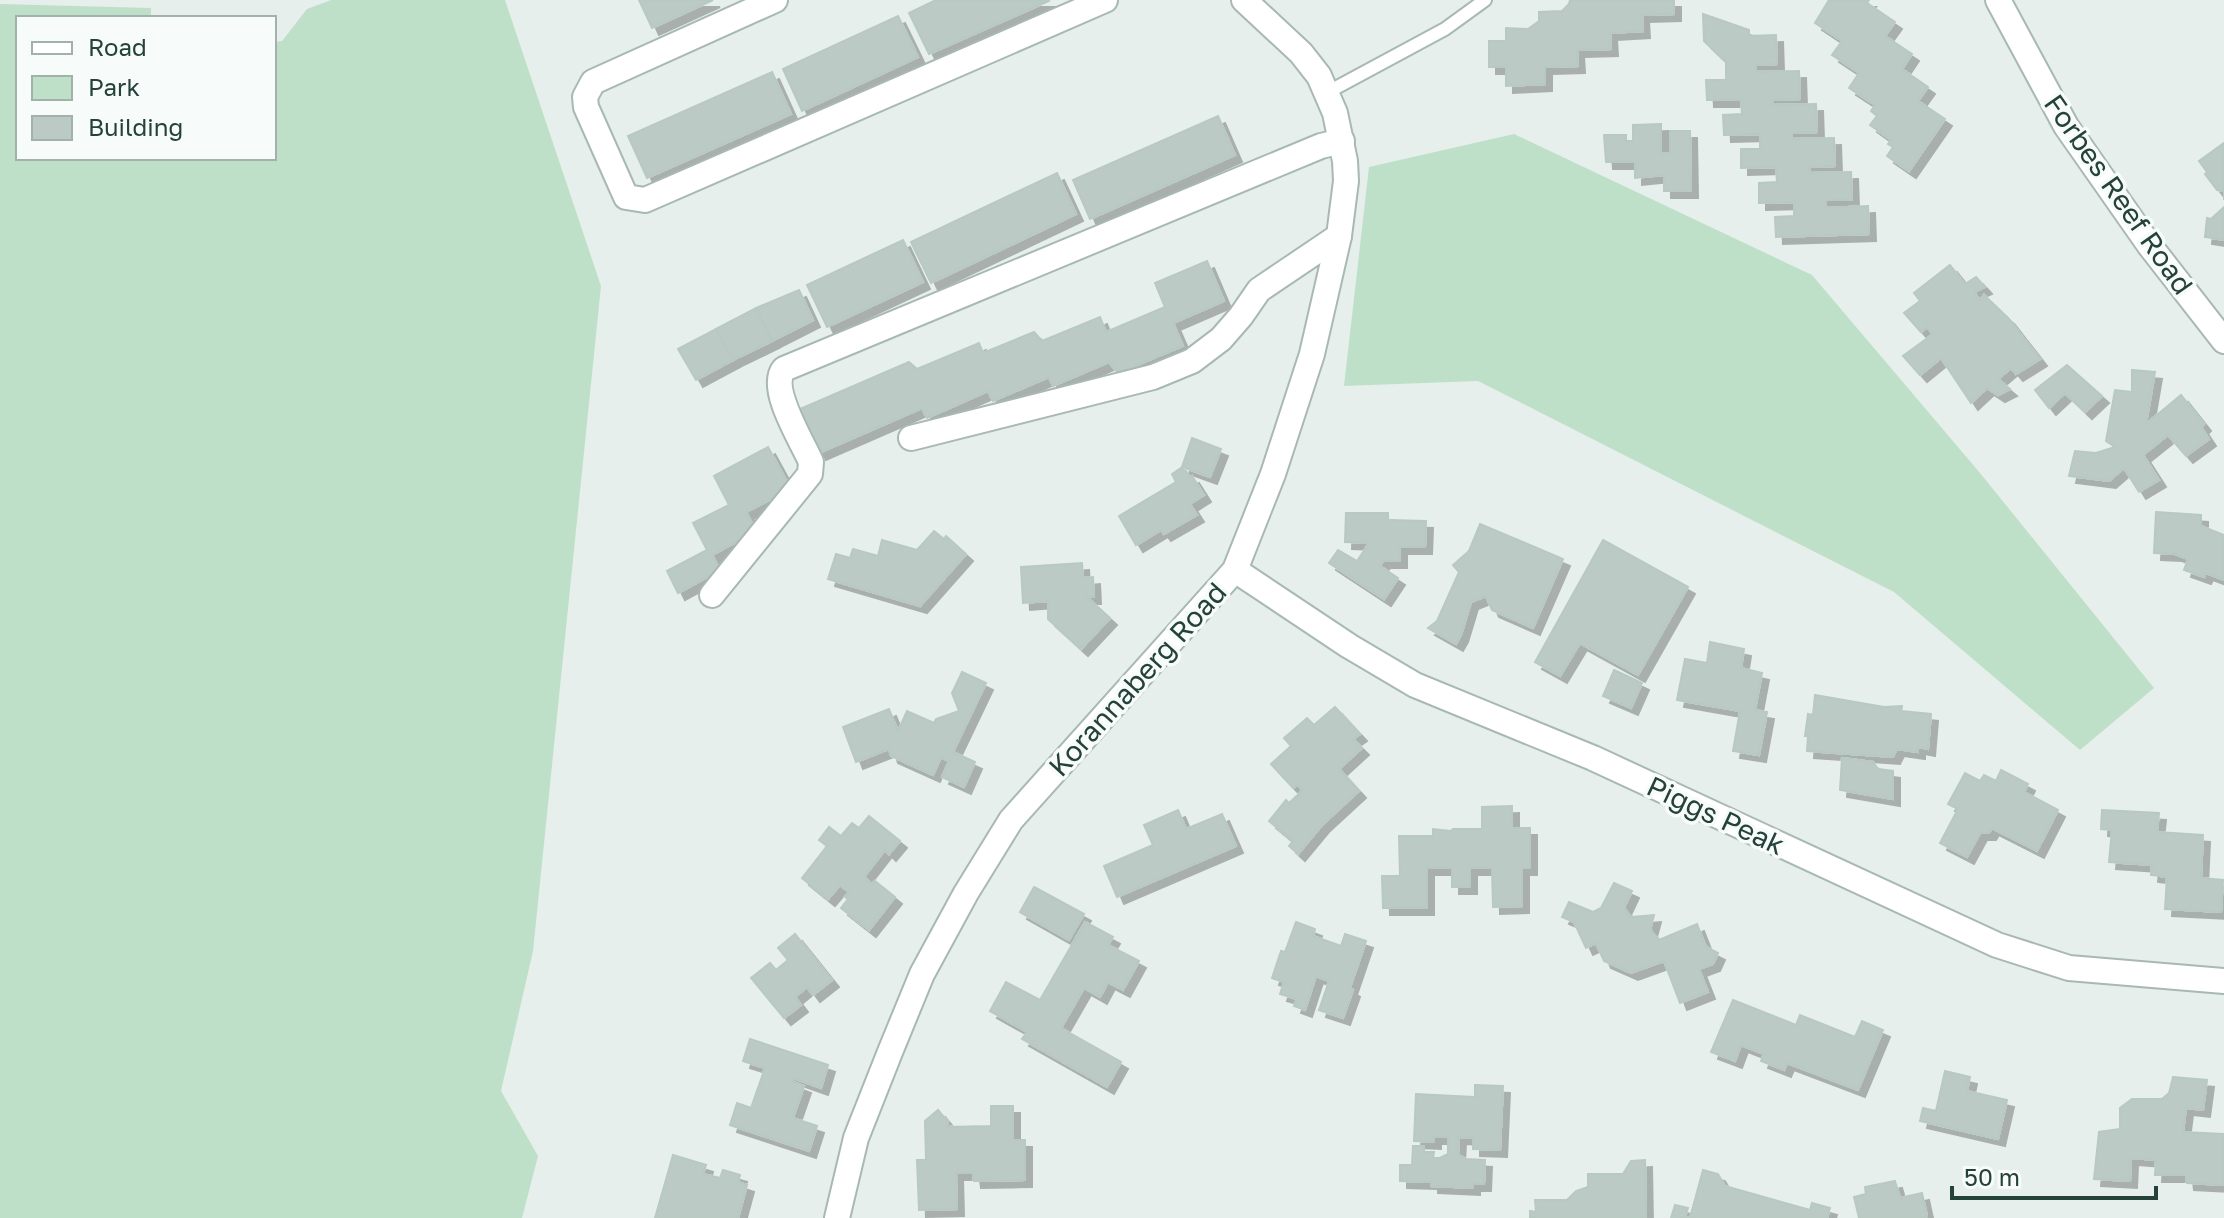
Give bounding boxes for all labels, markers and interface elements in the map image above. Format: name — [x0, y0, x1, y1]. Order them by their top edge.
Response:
legend — [16, 16, 276, 160]
text: Road — [88, 32, 147, 61]
text: Park — [88, 72, 140, 101]
street label: Forbes Reef Road — [2038, 88, 2200, 300]
text: Building — [88, 112, 183, 141]
street label: Korannaberg Road — [1041, 575, 1233, 783]
street label: Piggs Peak — [1642, 769, 1790, 861]
scale bar — [1952, 1150, 2156, 1200]
text: 50 m — [1964, 1162, 2020, 1191]

